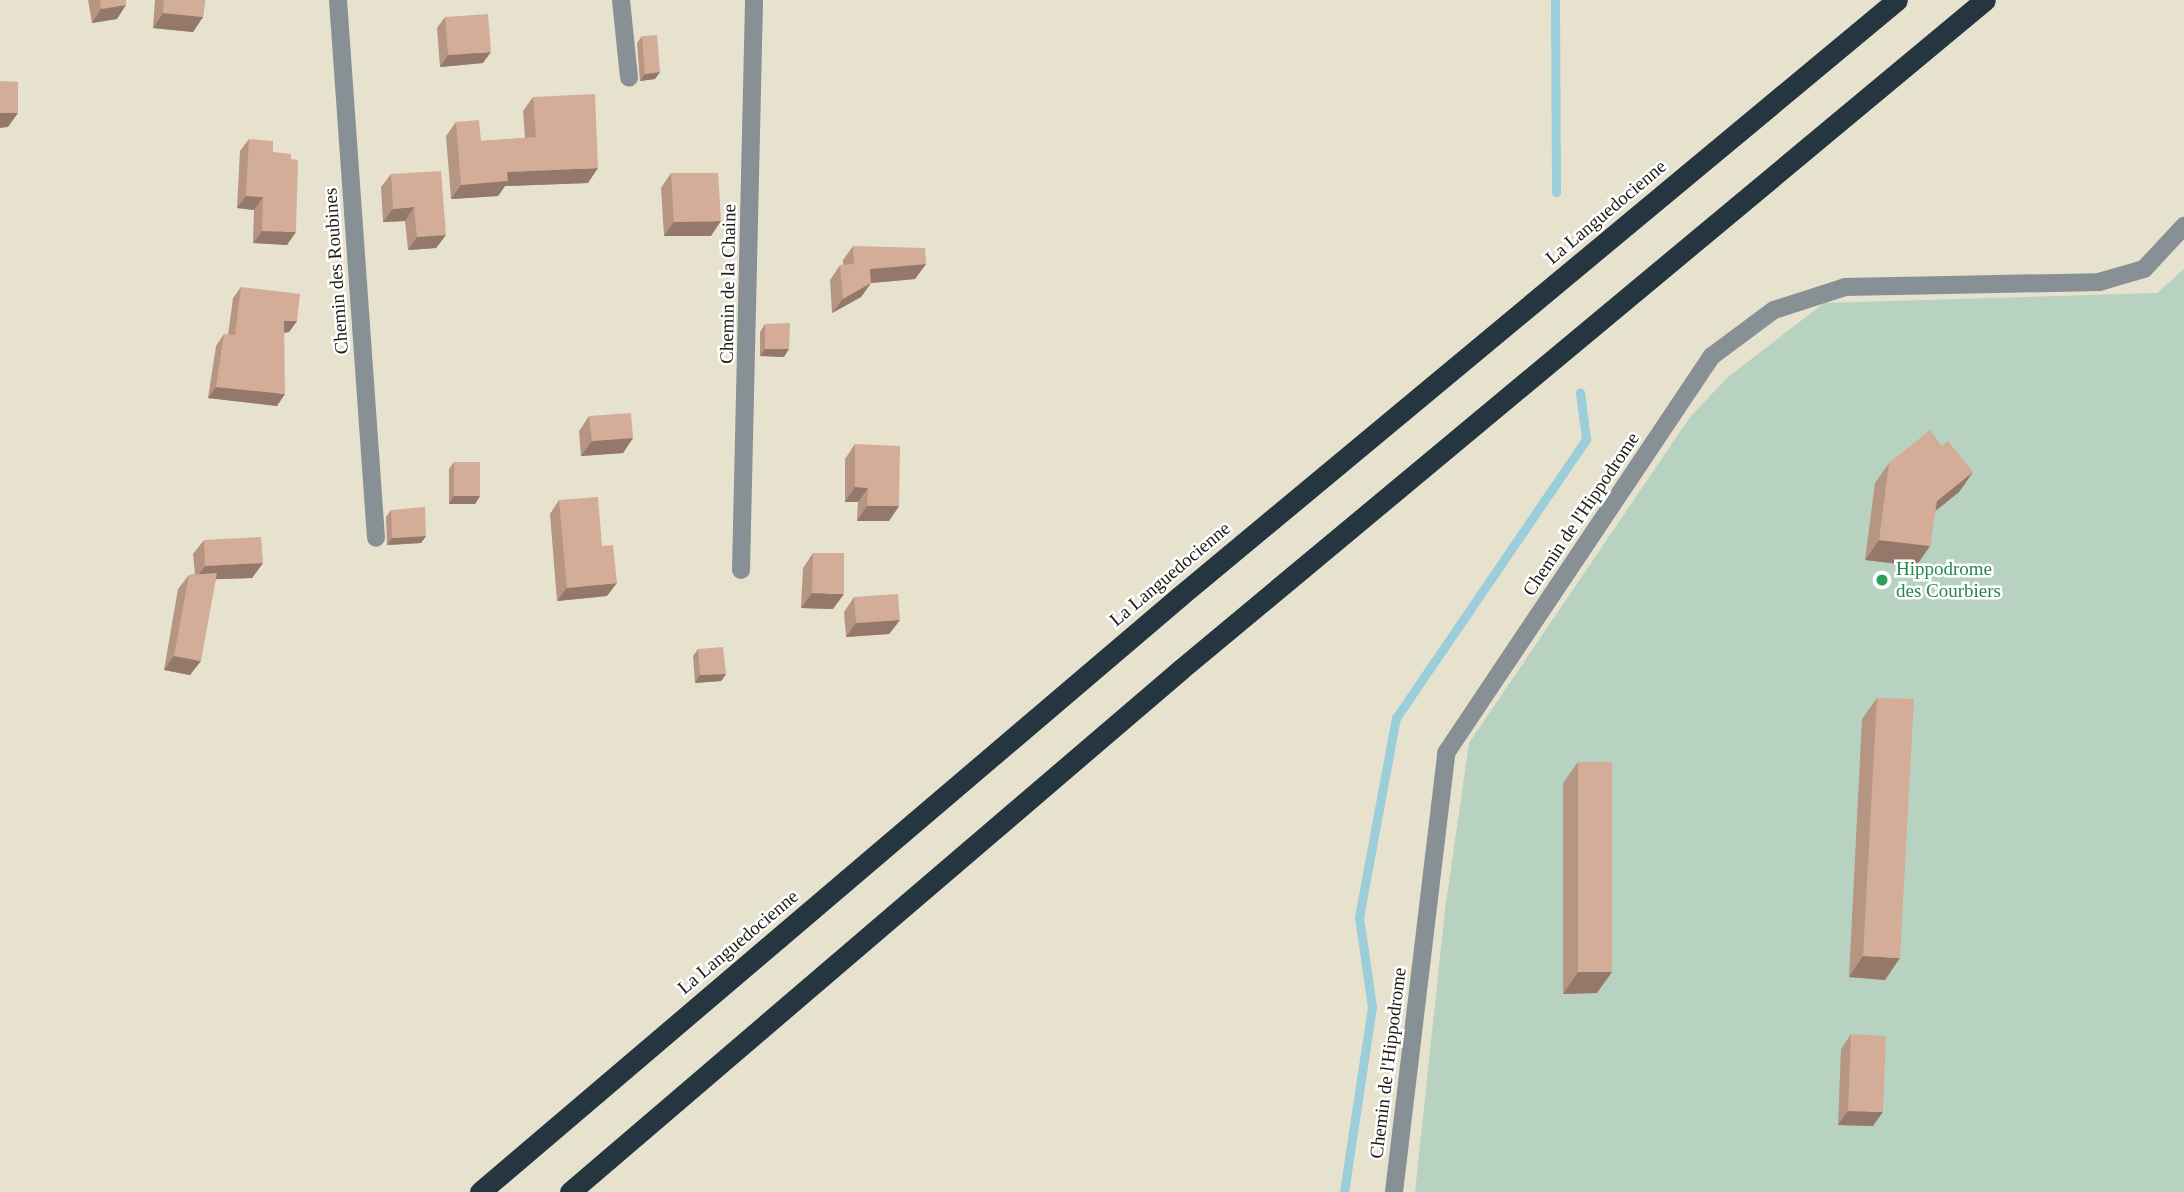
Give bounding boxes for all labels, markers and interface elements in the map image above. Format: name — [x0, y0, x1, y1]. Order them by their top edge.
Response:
street label: La Languedocienne — [1541, 155, 1671, 269]
street label: Chemin des Roubines — [319, 187, 353, 355]
street label: Chemin de la Chaine — [715, 204, 741, 364]
street label: Chemin de l'Hippodrome — [1518, 428, 1644, 600]
street label: La Languedocienne — [1105, 517, 1235, 631]
place label: Hippodrome des Courbiers — [1896, 558, 2001, 602]
marker: Hippodrome des Courbiers — [1874, 572, 1890, 588]
street label: La Languedocienne — [673, 885, 803, 999]
street label: Chemin de l'Hippodrome — [1365, 966, 1411, 1160]

